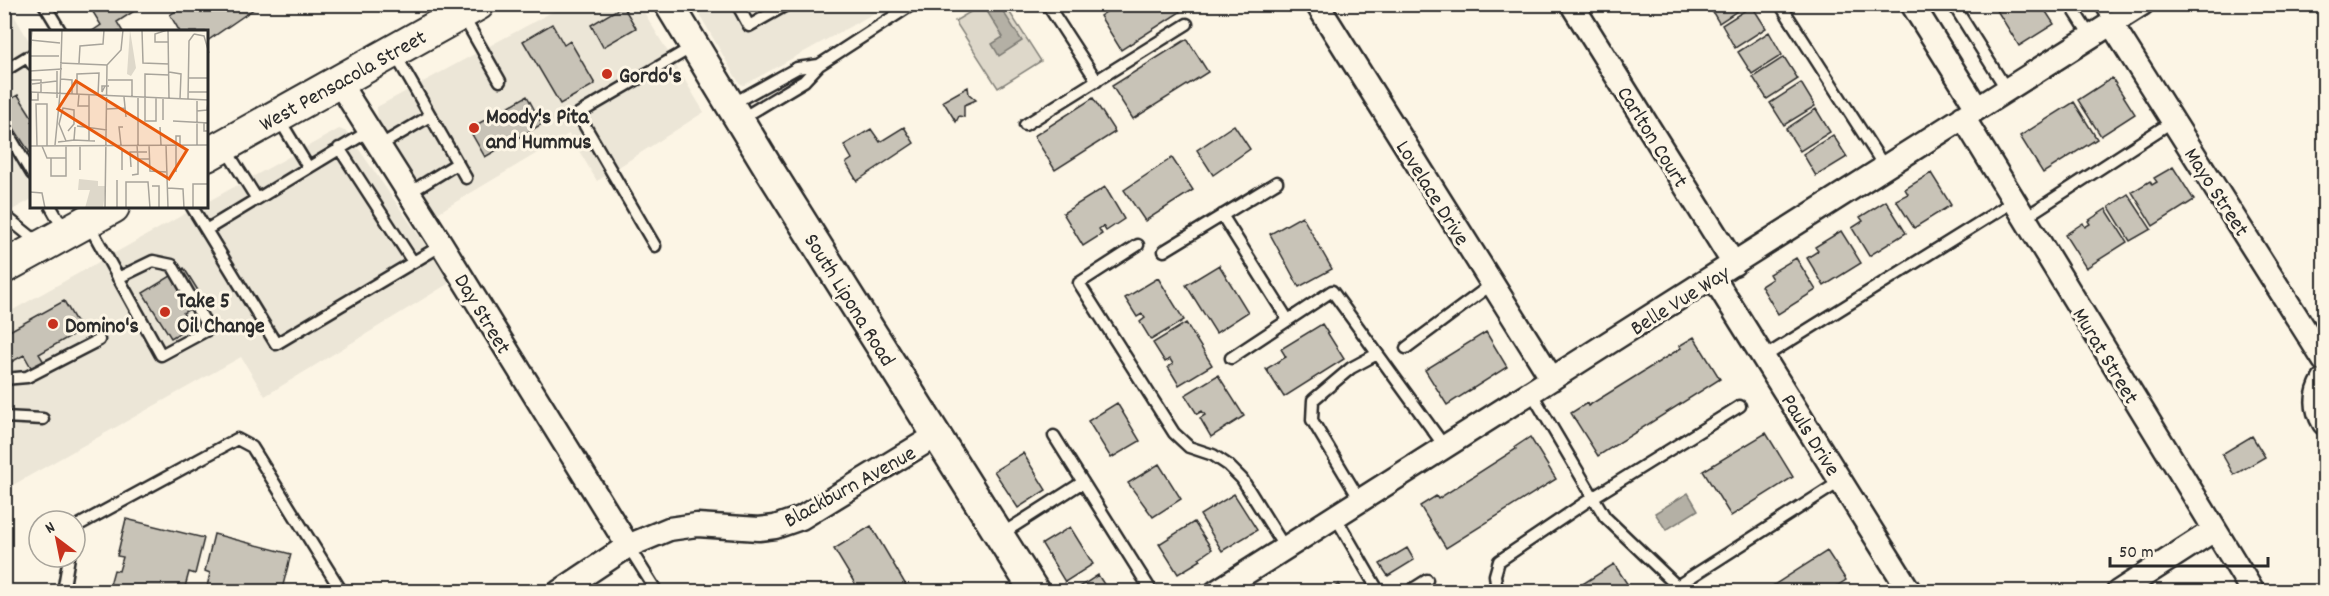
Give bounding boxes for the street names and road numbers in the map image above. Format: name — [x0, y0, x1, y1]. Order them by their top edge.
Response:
street label: West Pensacola Street — [254, 23, 433, 141]
street label: Carlton Court — [1608, 81, 1694, 194]
street label: Lovelace Drive — [1386, 135, 1476, 253]
street label: Mayo Street — [2175, 142, 2255, 243]
street label: South Lipona Road — [795, 228, 901, 373]
street label: Belle Vue Way — [1625, 259, 1737, 345]
street label: Day Street — [445, 269, 517, 361]
street label: Murat Street — [2063, 303, 2145, 411]
street label: Pauls Drive — [1772, 389, 1846, 483]
street label: Blackburn Avenue — [779, 439, 922, 537]

